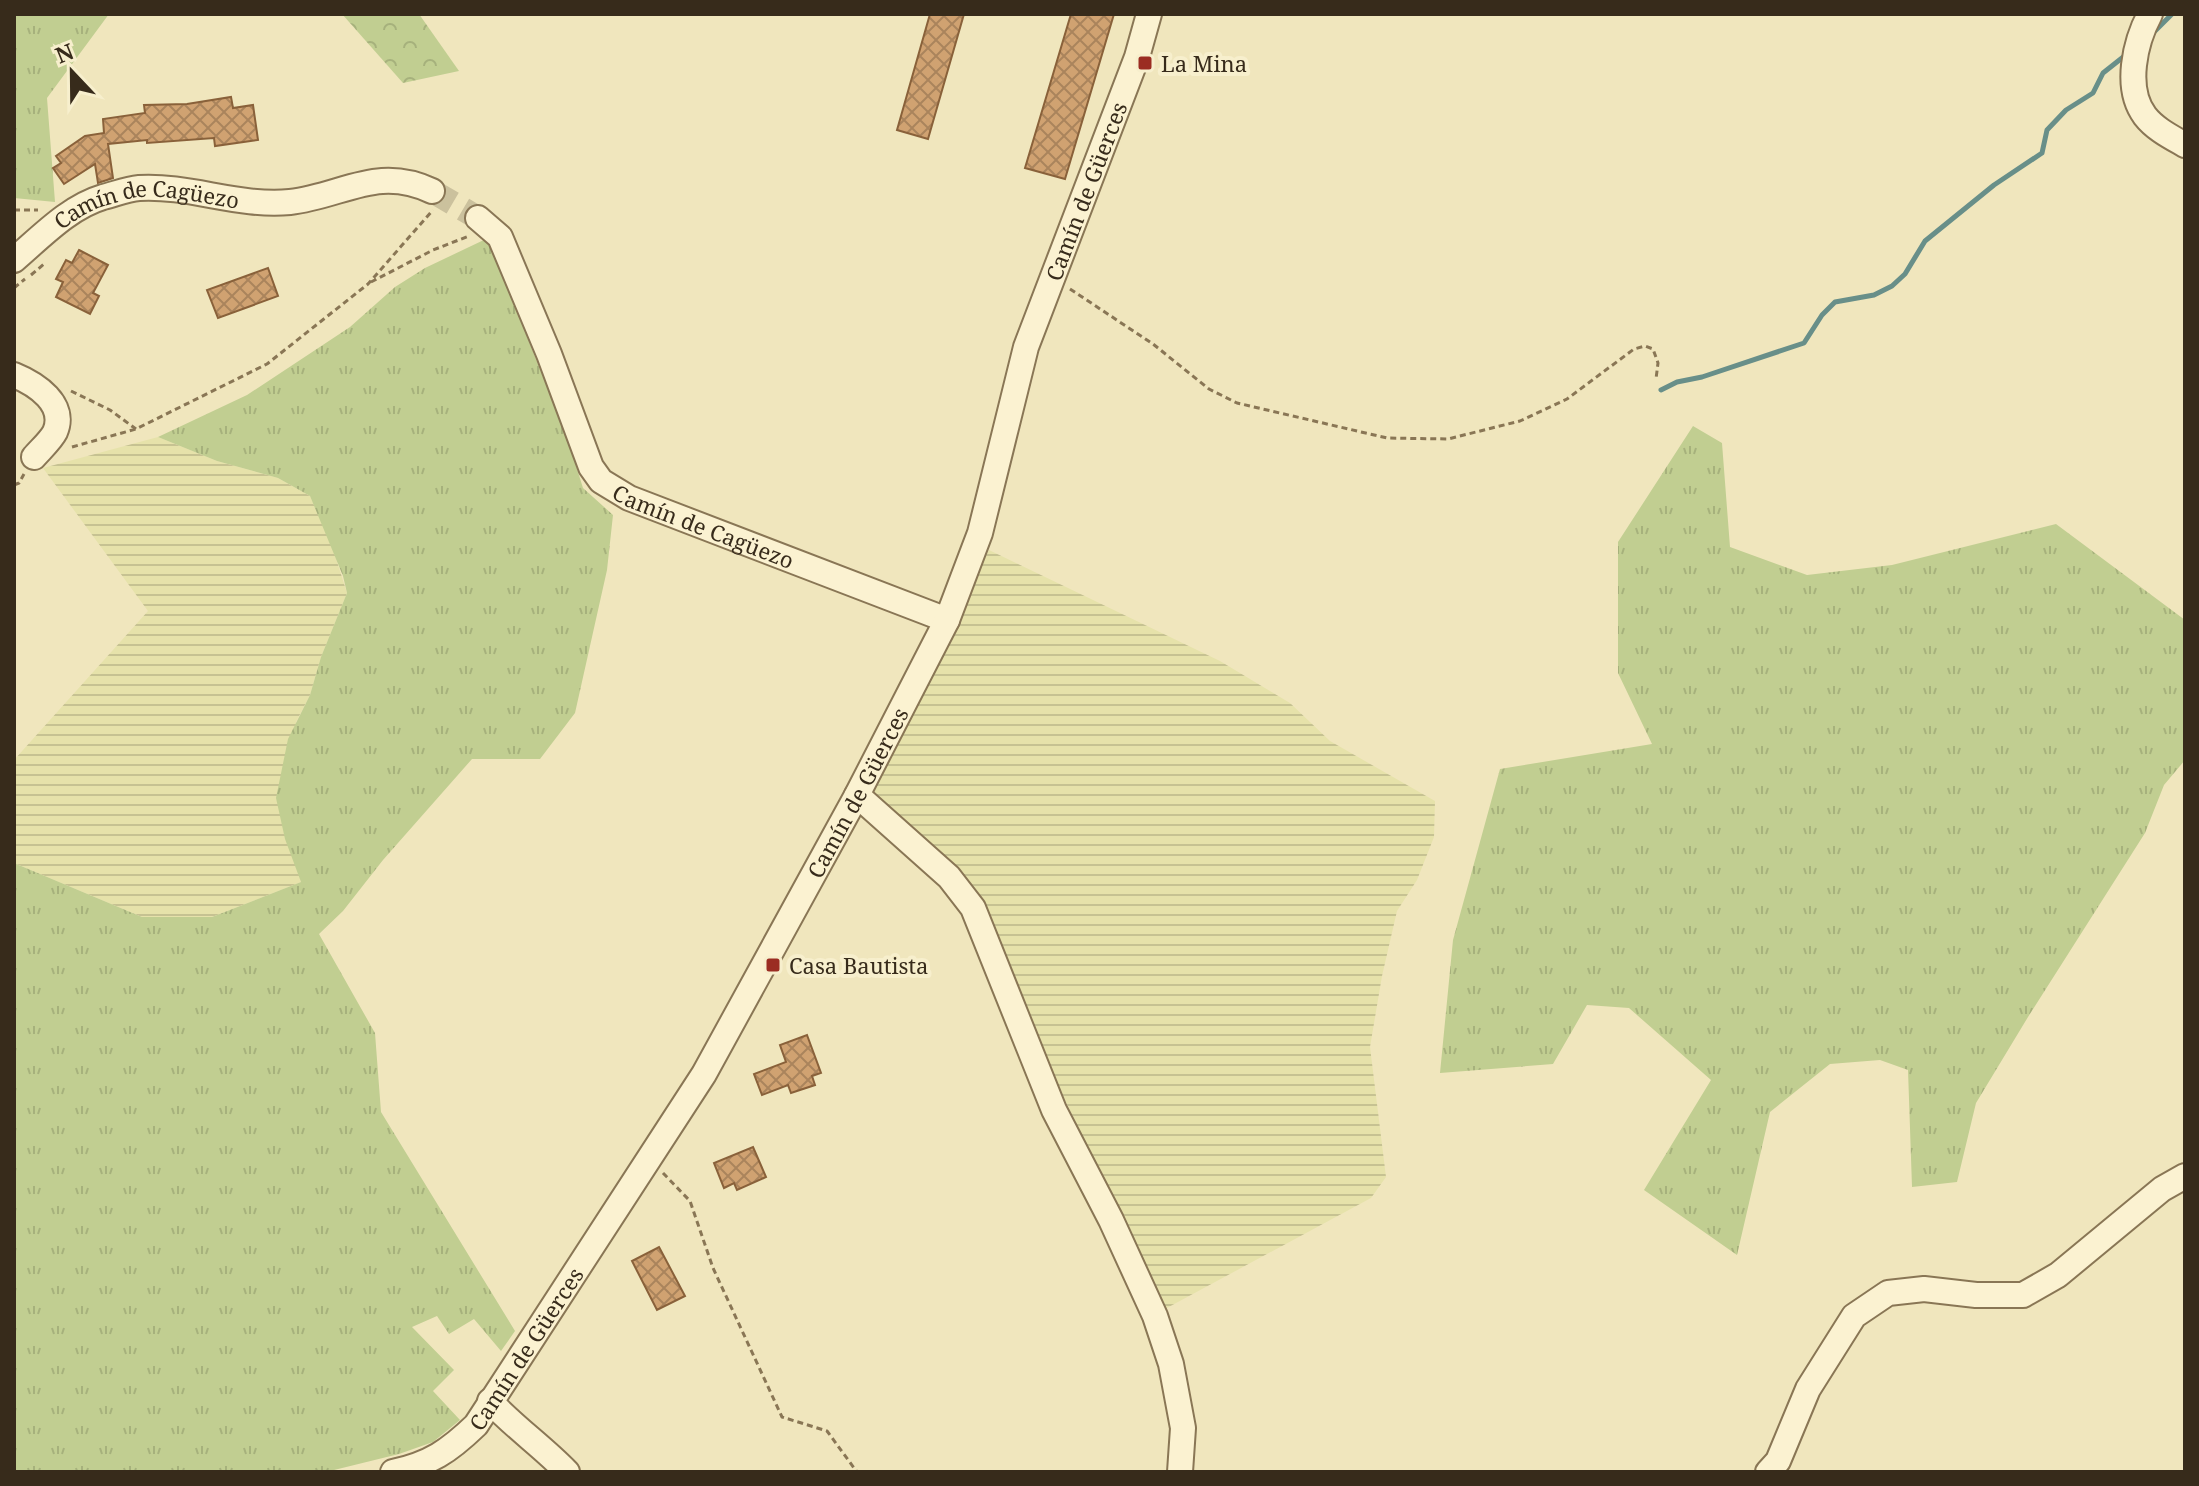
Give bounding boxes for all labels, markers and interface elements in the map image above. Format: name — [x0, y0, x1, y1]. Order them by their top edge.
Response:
north arrow — [32, 32, 112, 112]
text: N — [50, 35, 78, 70]
place label: La Mina — [1161, 48, 1247, 78]
marker: La Mina — [1136, 54, 1154, 72]
street label: Camín de Güerces — [1038, 97, 1133, 285]
street label: Camín de Cagüezo — [47, 173, 241, 235]
street label: Camín de Cagüezo — [607, 477, 798, 575]
street label: Camín de Güerces — [799, 702, 915, 883]
place label: Casa Bautista — [789, 950, 929, 980]
marker: Casa Bautista — [764, 956, 782, 974]
street label: Camín de Güerces — [462, 1261, 590, 1436]

